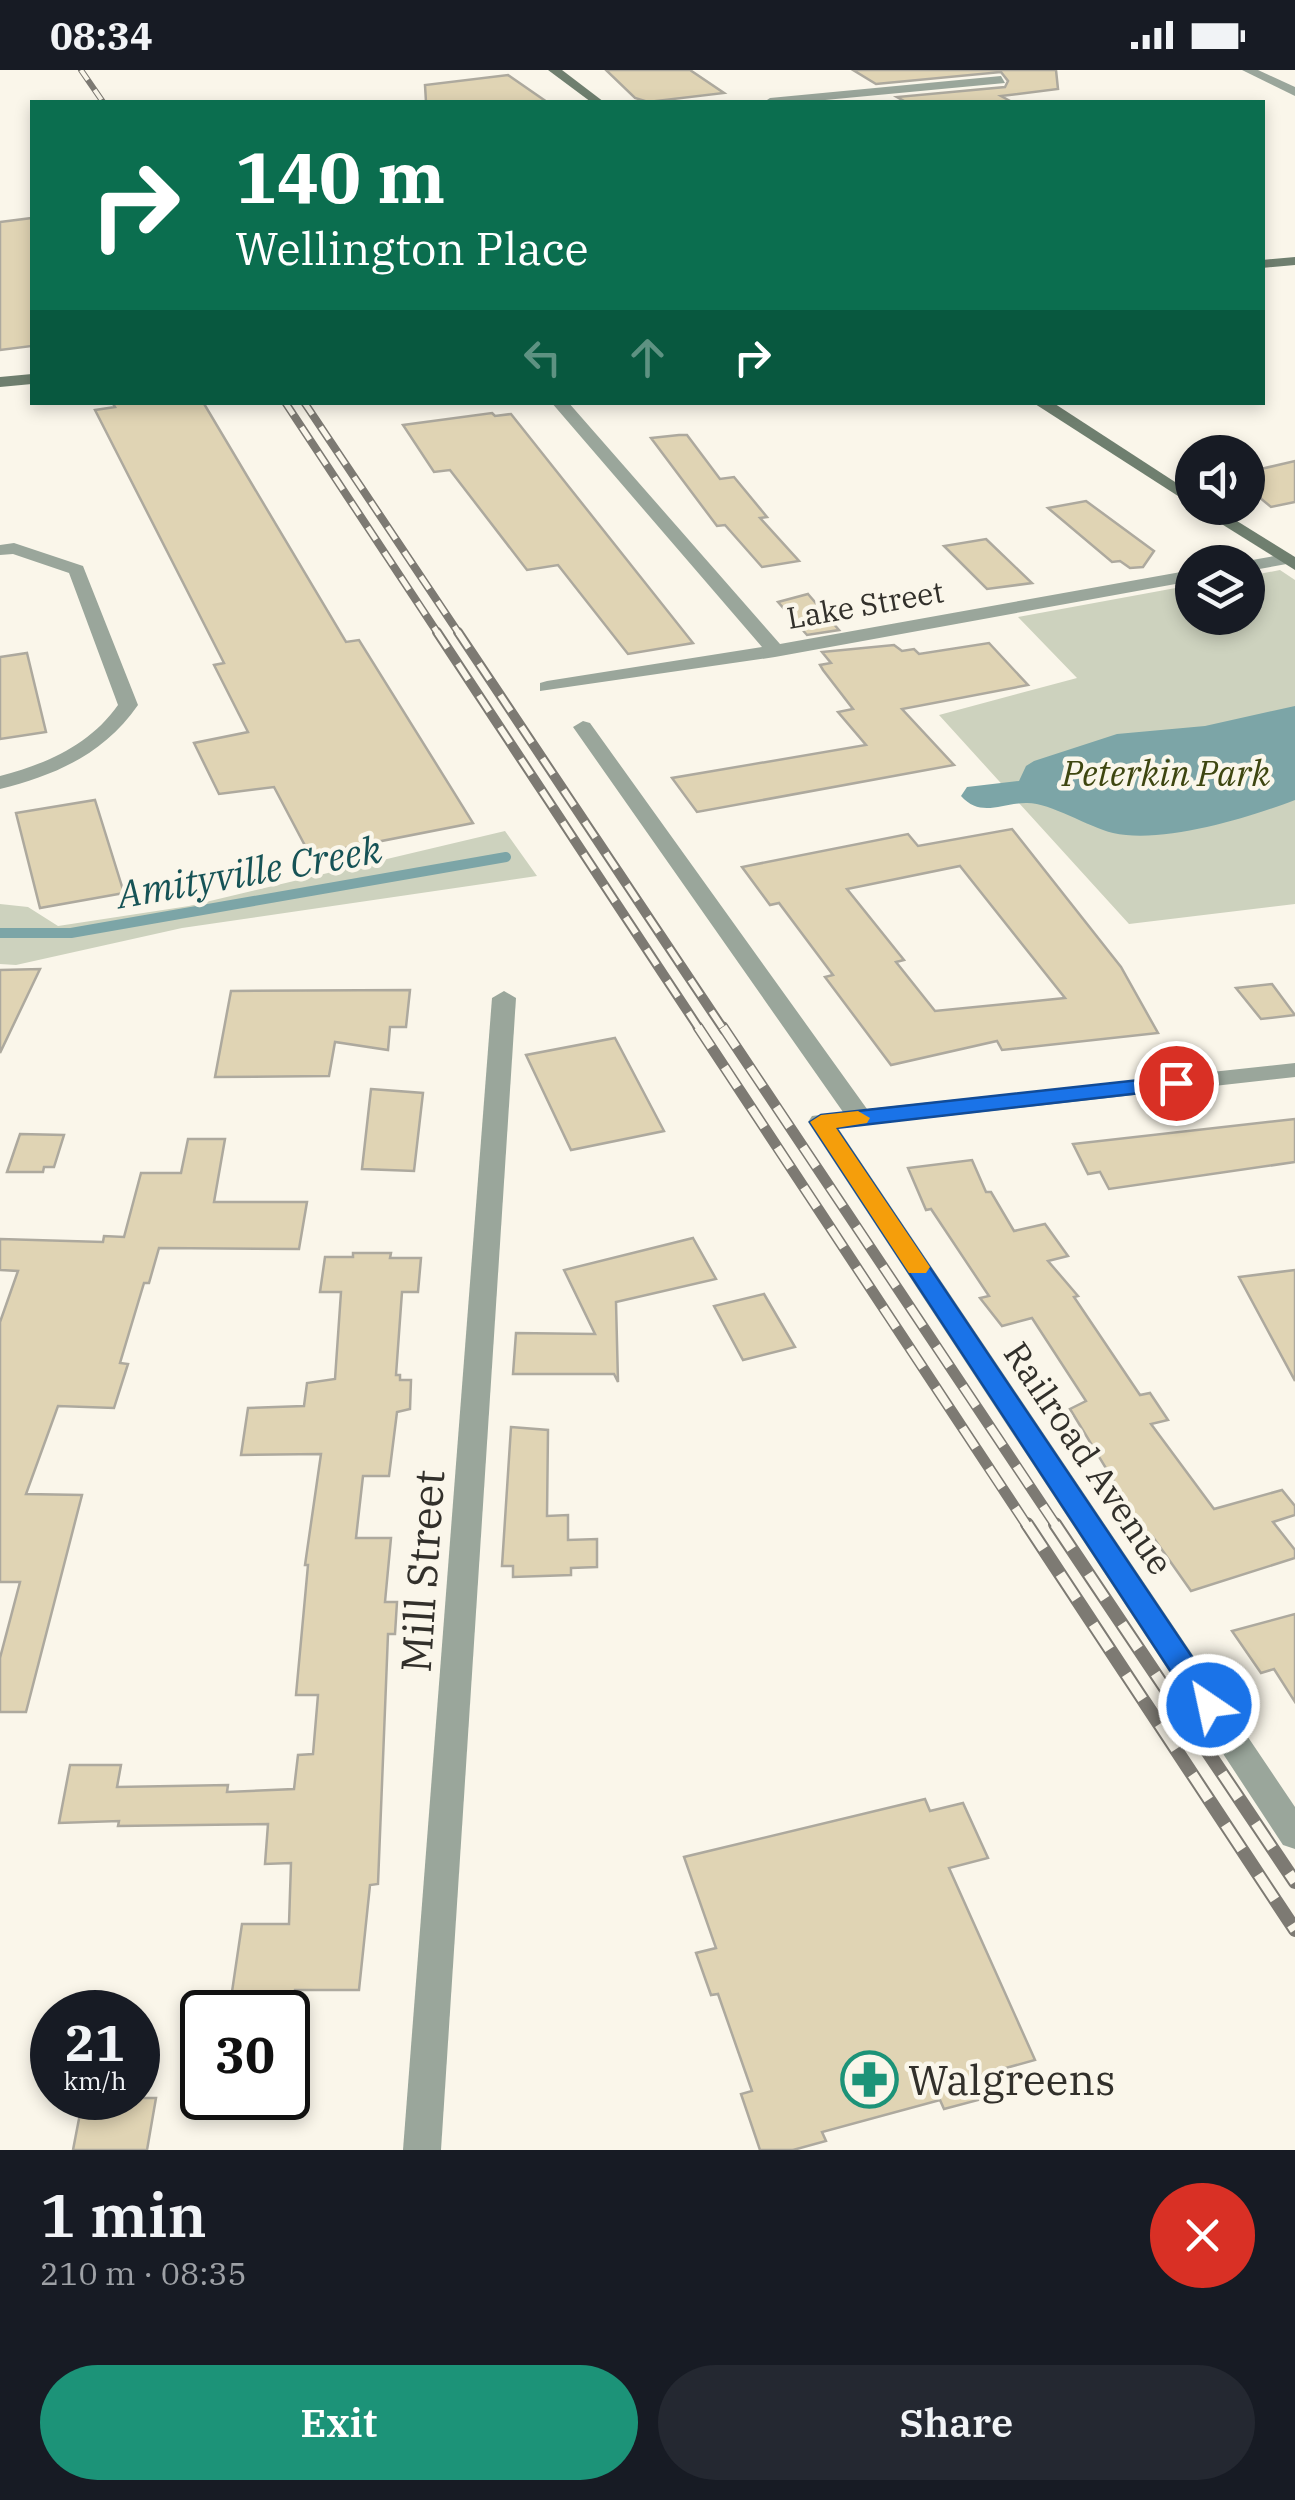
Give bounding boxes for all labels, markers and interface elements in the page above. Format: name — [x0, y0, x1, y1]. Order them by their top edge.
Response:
text: 08:34 — [50, 11, 153, 60]
text: 140 m — [235, 131, 445, 222]
icon: right — [70, 140, 200, 270]
text: Wellington Place — [235, 219, 589, 277]
icon: left — [515, 330, 570, 385]
icon: ahead — [620, 330, 675, 385]
icon: right — [725, 330, 780, 385]
map controls — [1175, 435, 1265, 635]
button: sound — [1175, 435, 1265, 525]
button: layers — [1175, 545, 1265, 635]
street label: Lake Street — [784, 571, 946, 637]
park label: Peterkin Park — [1061, 750, 1270, 796]
water label: Amityville Creek — [110, 823, 386, 919]
pin — [1134, 1041, 1219, 1126]
icon: arrive — [1149, 1056, 1204, 1111]
street label: Railroad Avenue — [994, 1333, 1184, 1583]
street label: Mill Street — [387, 1468, 457, 1674]
position arrow — [1157, 1653, 1261, 1757]
speed limit sign: 30 — [180, 1990, 310, 2120]
text: 21 — [65, 2010, 125, 2075]
pharmacy icon: Walgreens — [839, 2049, 899, 2109]
place label: Walgreens — [908, 2052, 1115, 2107]
text: km/h — [63, 2064, 127, 2097]
text: 1 min — [40, 2175, 207, 2254]
button: close — [1150, 2183, 1255, 2288]
text: 210 m · 08:35 — [40, 2252, 247, 2294]
button: Exit — [40, 2365, 638, 2480]
button: Share — [658, 2365, 1255, 2480]

